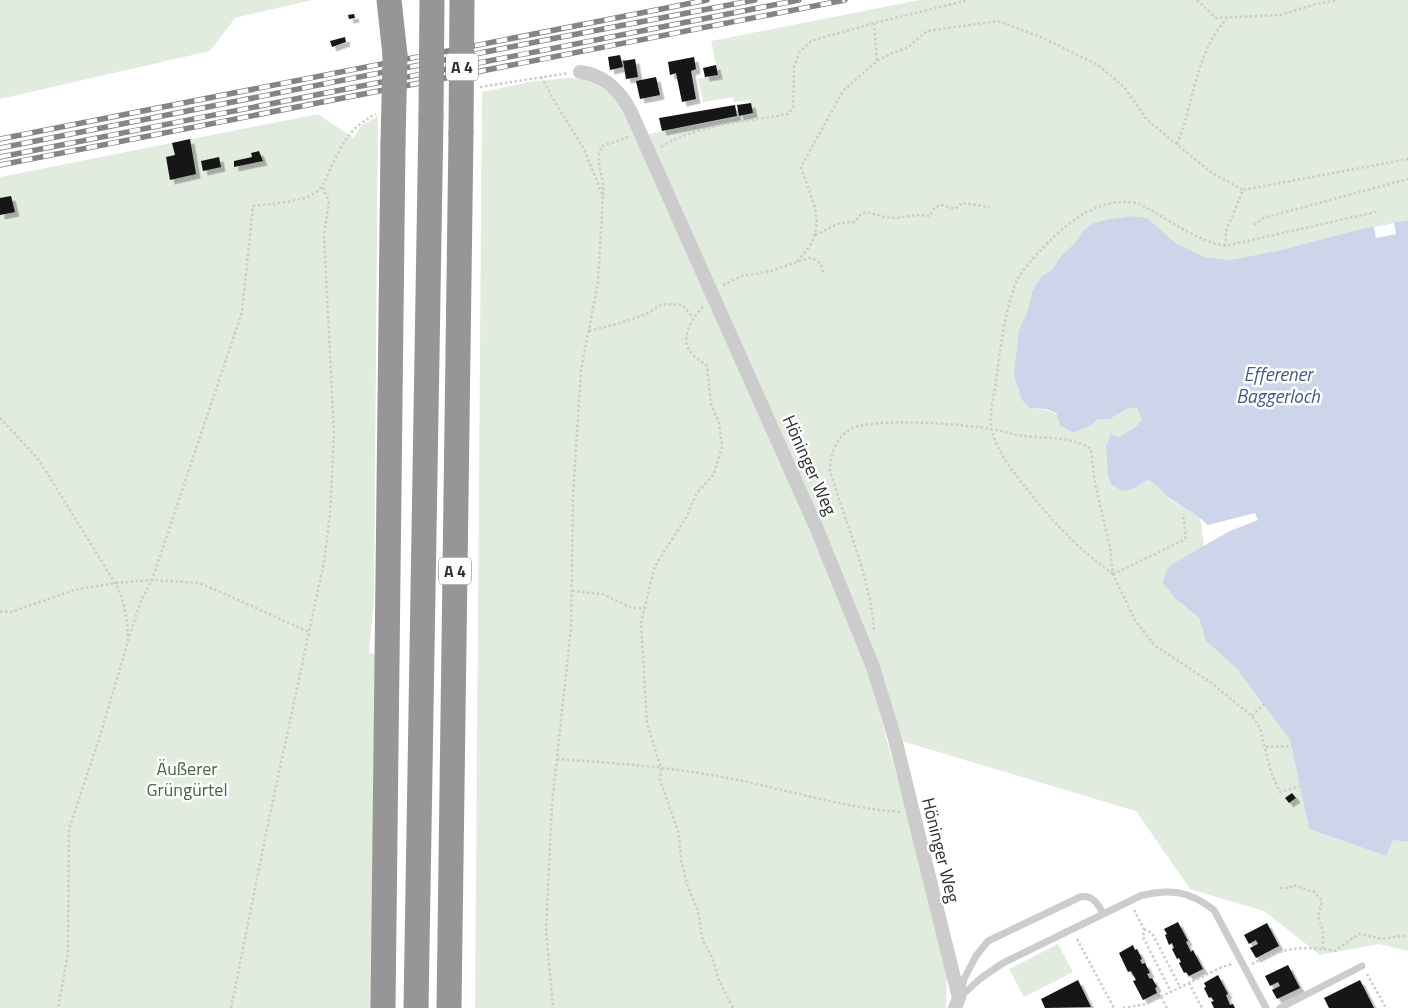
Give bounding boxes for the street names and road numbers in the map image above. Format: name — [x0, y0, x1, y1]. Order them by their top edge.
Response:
road number: A 4 — [446, 54, 478, 80]
street label: Höninger Weg — [776, 410, 844, 520]
road number: A 4 — [439, 558, 471, 584]
street label: Höninger Weg — [915, 795, 967, 905]

